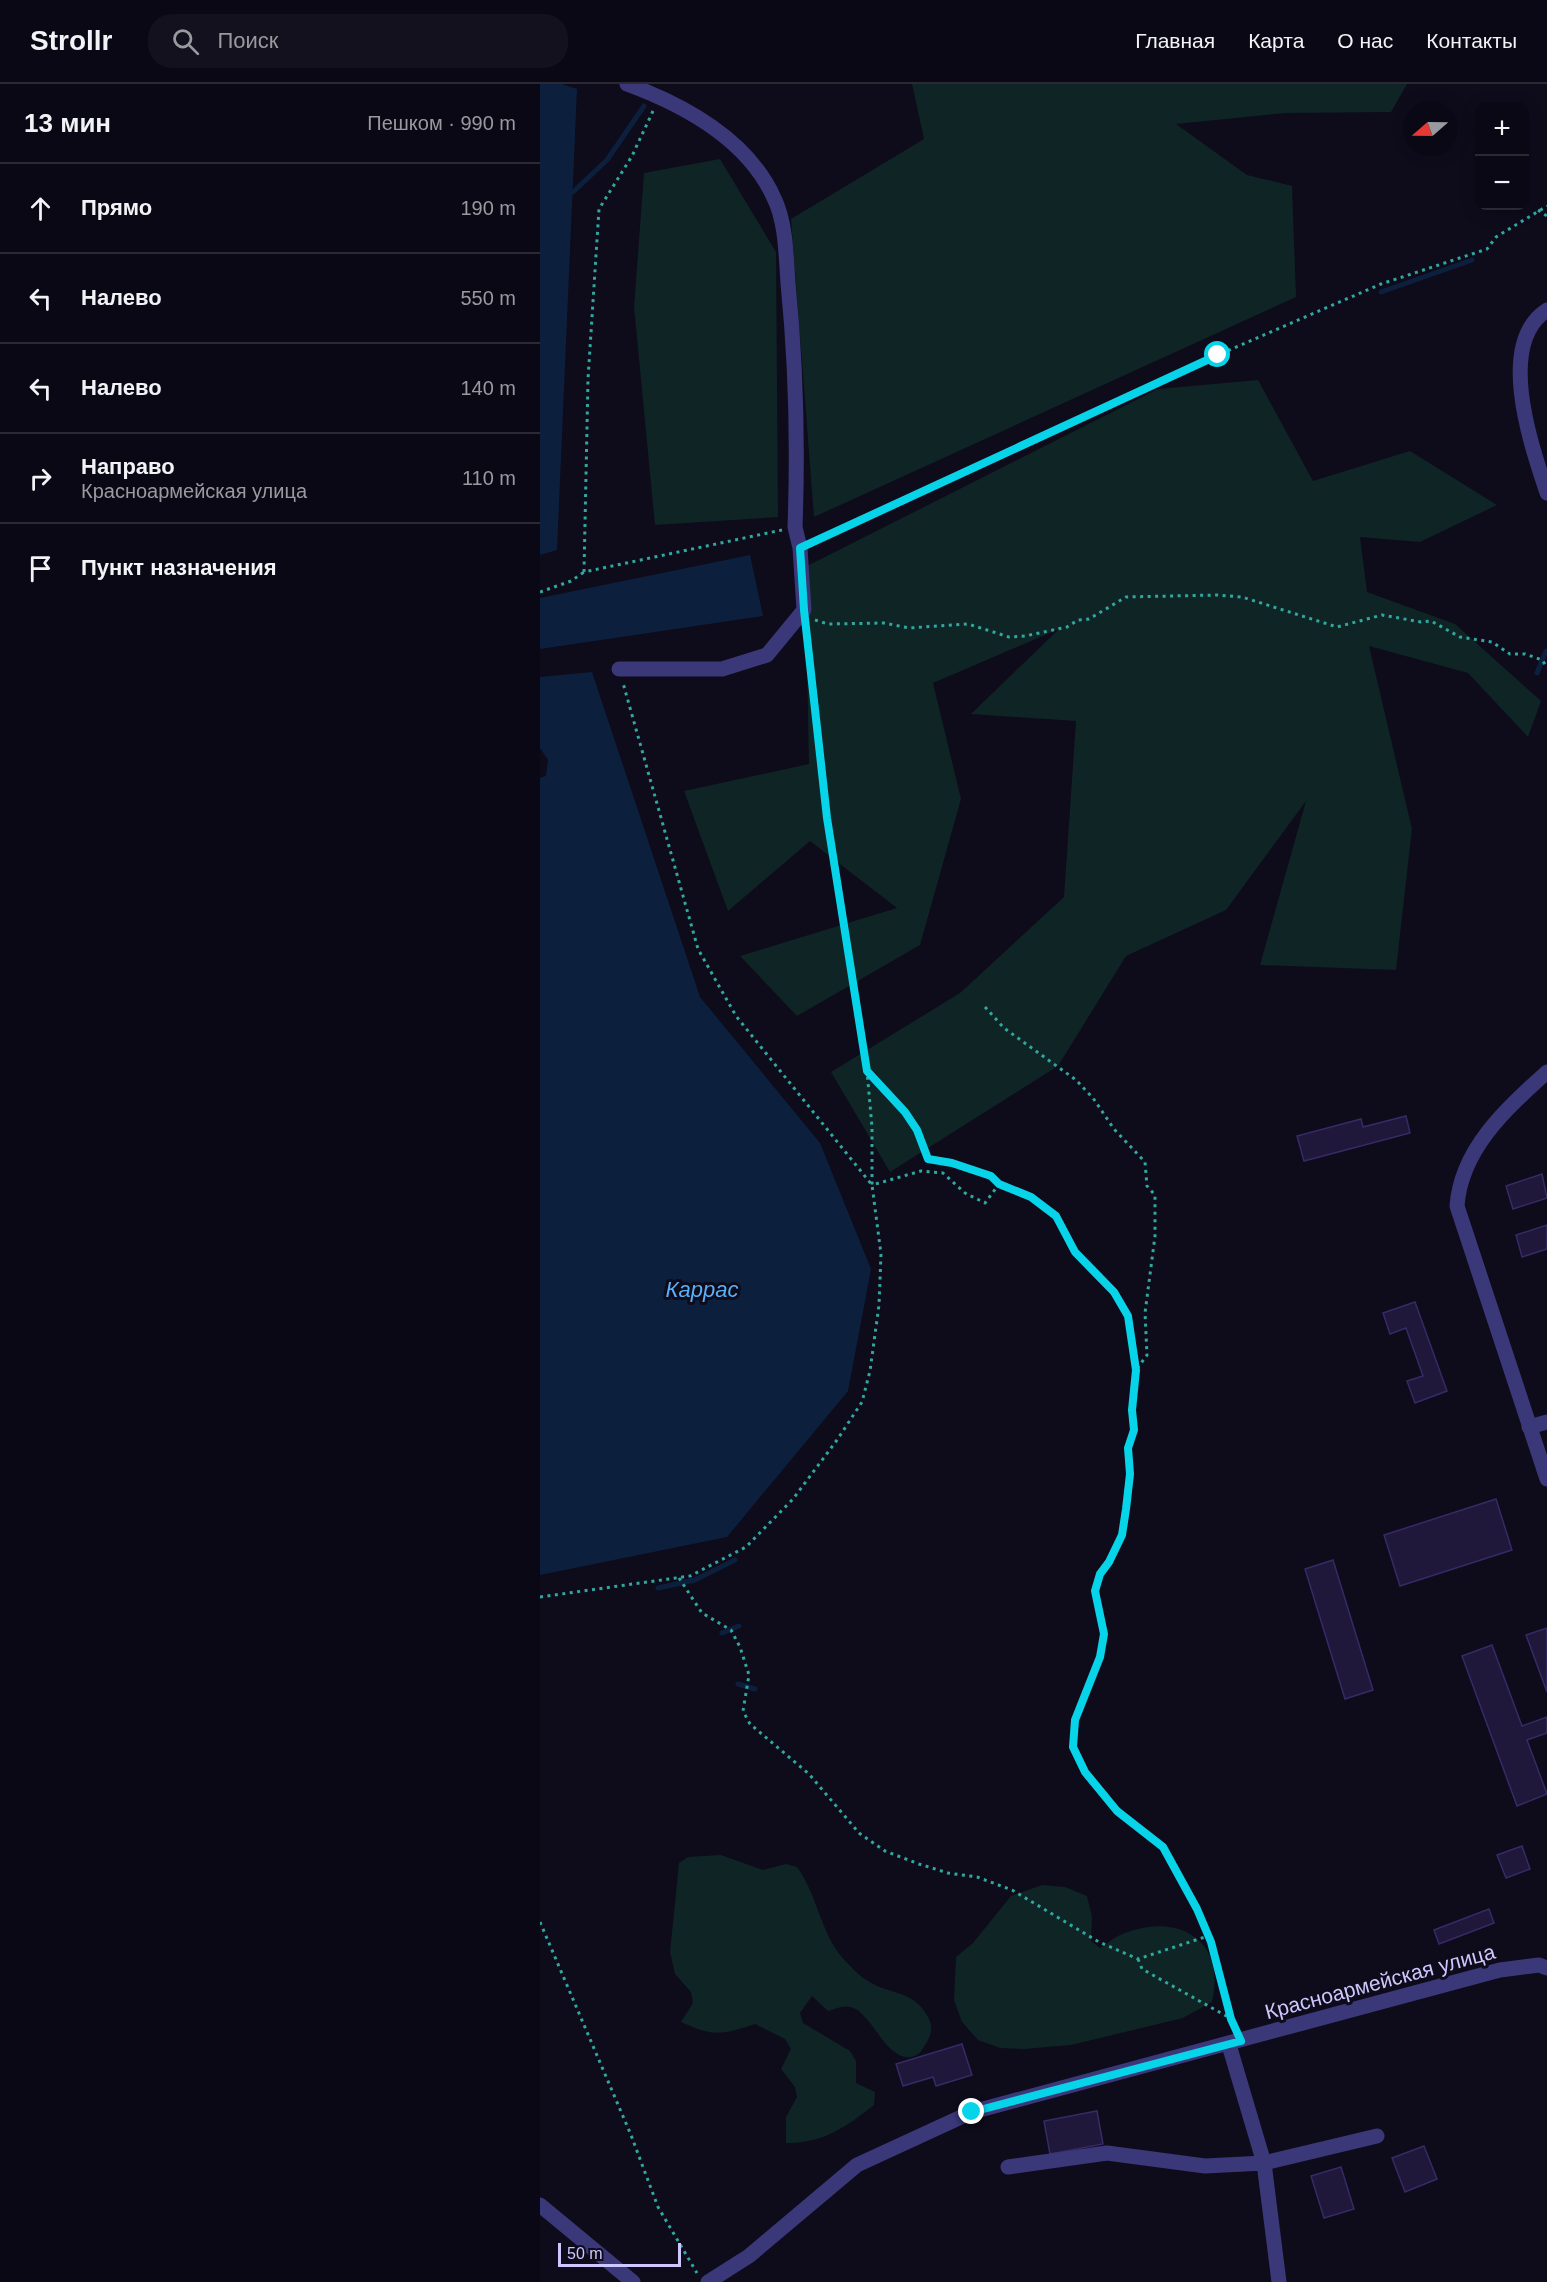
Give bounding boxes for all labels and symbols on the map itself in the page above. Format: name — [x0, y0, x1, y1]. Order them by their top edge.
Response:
north arrow — [1403, 102, 1457, 156]
route start — [1204, 341, 1230, 367]
water label: Каррас — [666, 1277, 738, 1302]
street label: Красноармейская улица — [1262, 1940, 1498, 2023]
route end — [958, 2098, 984, 2124]
scale bar — [558, 2240, 681, 2268]

